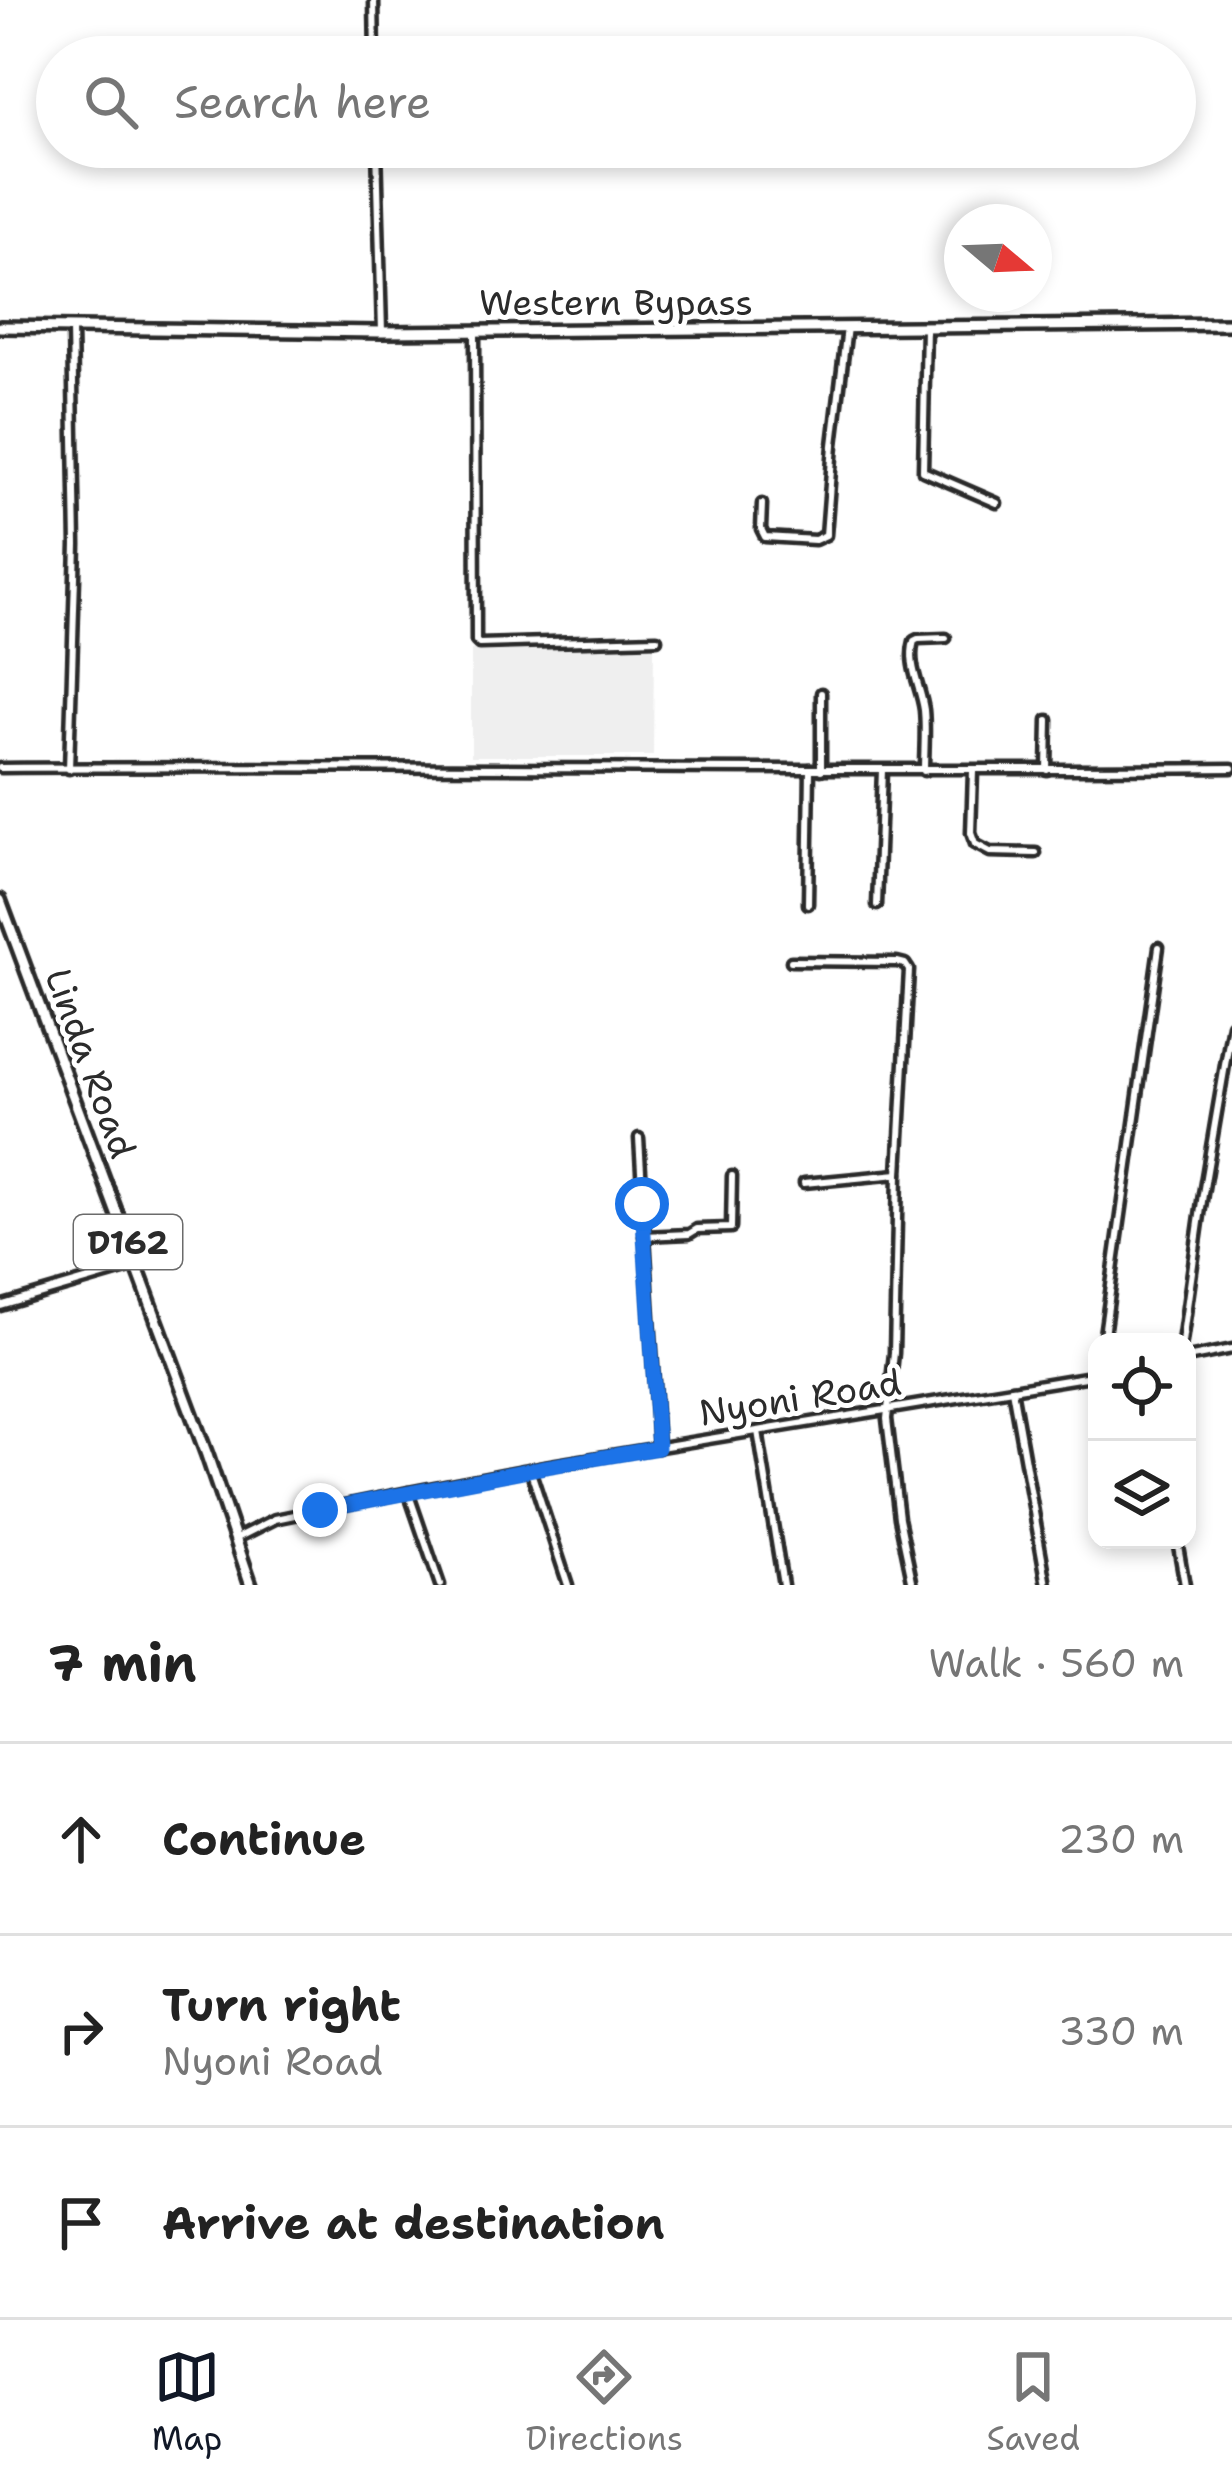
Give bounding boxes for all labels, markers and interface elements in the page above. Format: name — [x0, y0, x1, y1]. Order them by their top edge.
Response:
search box — [36, 36, 1196, 168]
icon: search — [78, 69, 144, 135]
text: Search here — [174, 72, 431, 132]
north arrow — [944, 204, 1052, 312]
street label: Western Bypass — [479, 278, 753, 327]
street label: Linda Road — [34, 962, 147, 1165]
route start — [615, 1177, 669, 1231]
road number: D162 — [74, 1215, 182, 1269]
map controls — [1088, 1333, 1196, 1549]
button: locate — [1088, 1333, 1196, 1441]
street label: Nyoni Road — [695, 1357, 905, 1438]
button: layers — [1088, 1441, 1196, 1549]
route end — [293, 1483, 347, 1537]
text: 7 min — [48, 1629, 197, 1697]
text: Walk · 560 m — [928, 1637, 1184, 1689]
icon: ahead — [48, 1806, 114, 1872]
text: Continue — [162, 1809, 366, 1869]
text: 230 m — [1058, 1813, 1184, 1865]
text: Turn right — [162, 1975, 401, 2035]
icon: right — [48, 1998, 114, 2064]
text: 330 m — [1058, 2005, 1184, 2057]
text: Nyoni Road — [162, 2035, 383, 2087]
icon: arrive — [48, 2190, 114, 2256]
text: Arrive at destination — [162, 2193, 665, 2253]
tab: Map — [152, 2344, 222, 2461]
tab: Directions — [526, 2344, 683, 2461]
tab: Saved — [987, 2344, 1080, 2461]

